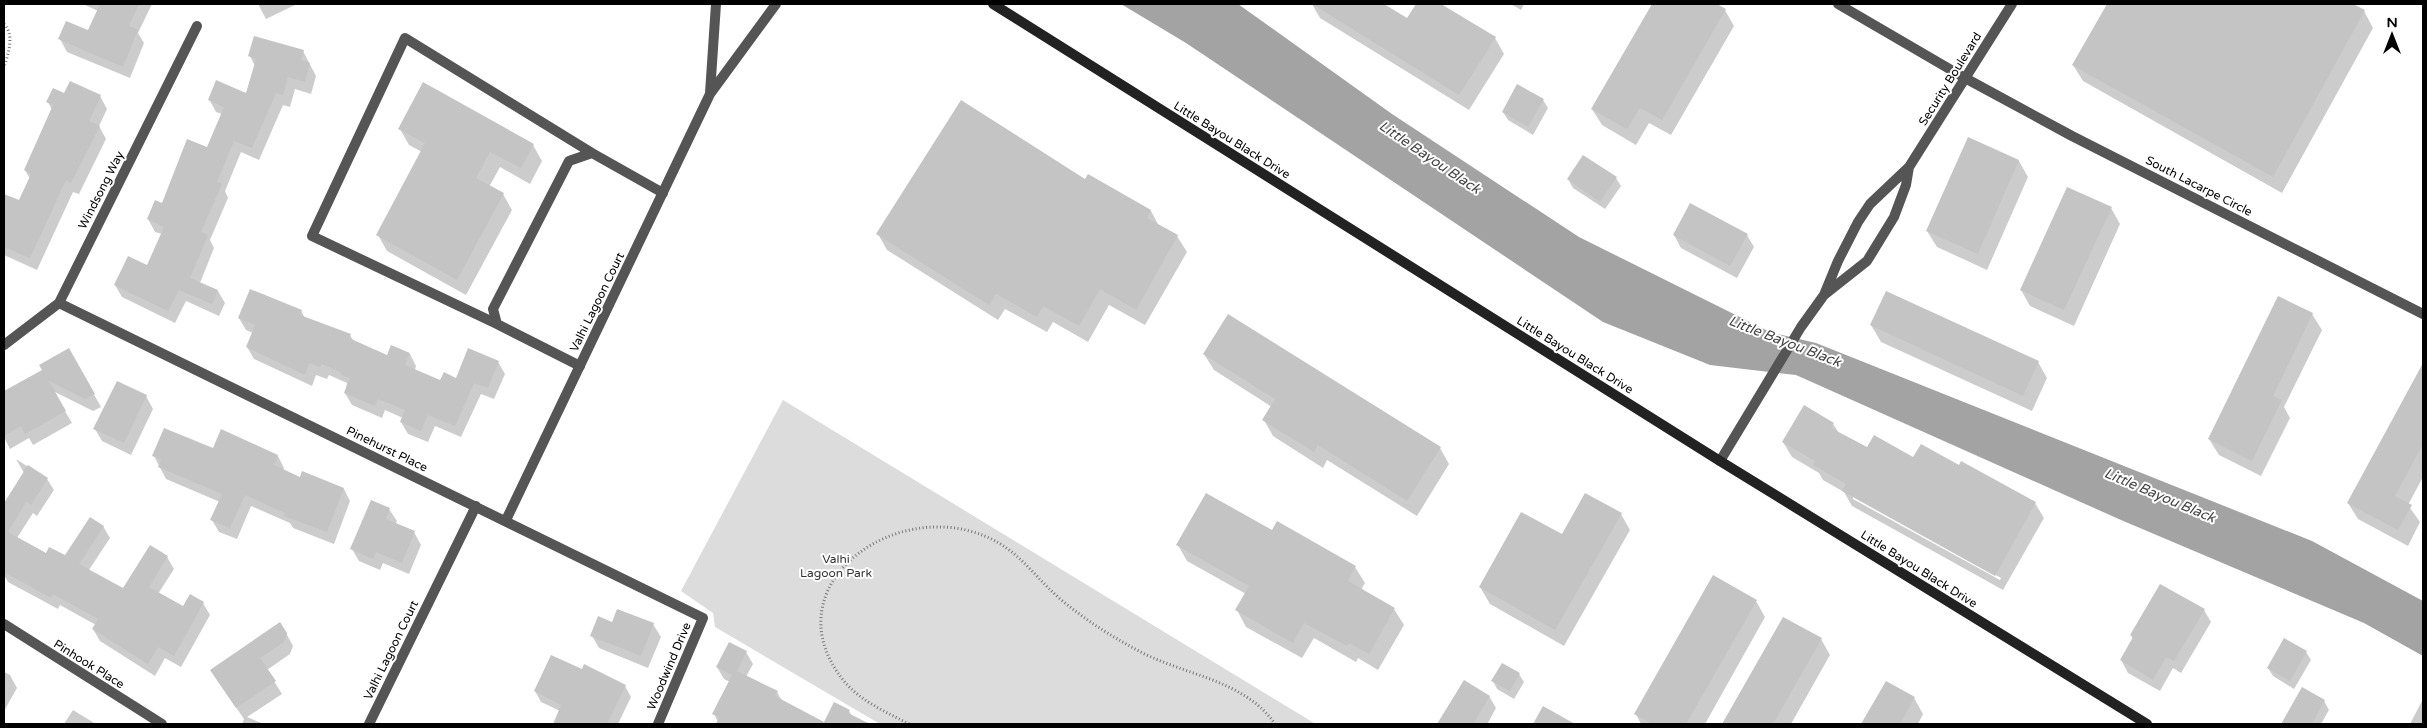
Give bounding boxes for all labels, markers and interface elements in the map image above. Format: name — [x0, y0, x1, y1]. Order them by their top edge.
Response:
north arrow — [2367, 10, 2417, 60]
text: N — [2386, 14, 2398, 31]
street label: Security Boulevard — [1916, 30, 1984, 128]
street label: Little Bayou Black Drive — [1171, 98, 1293, 182]
water label: Little Bayou Black — [1376, 117, 1485, 198]
street label: Windsong Way — [75, 148, 127, 231]
street label: South Lacarpe Circle — [2143, 153, 2255, 219]
street label: Valhi Lagoon Court — [567, 250, 627, 354]
water label: Little Bayou Black — [1726, 312, 1845, 371]
street label: Little Bayou Black Drive — [1514, 313, 1636, 397]
street label: Pinehurst Place — [344, 423, 430, 475]
water label: Little Bayou Black — [2102, 464, 2219, 527]
street label: Little Bayou Black Drive — [1858, 527, 1980, 611]
park label: Valhi Lagoon Park — [800, 552, 872, 580]
street label: Valhi Lagoon Court — [361, 598, 421, 702]
street label: Woodwind Drive — [644, 620, 694, 712]
street label: Pinhook Place — [51, 637, 127, 691]

